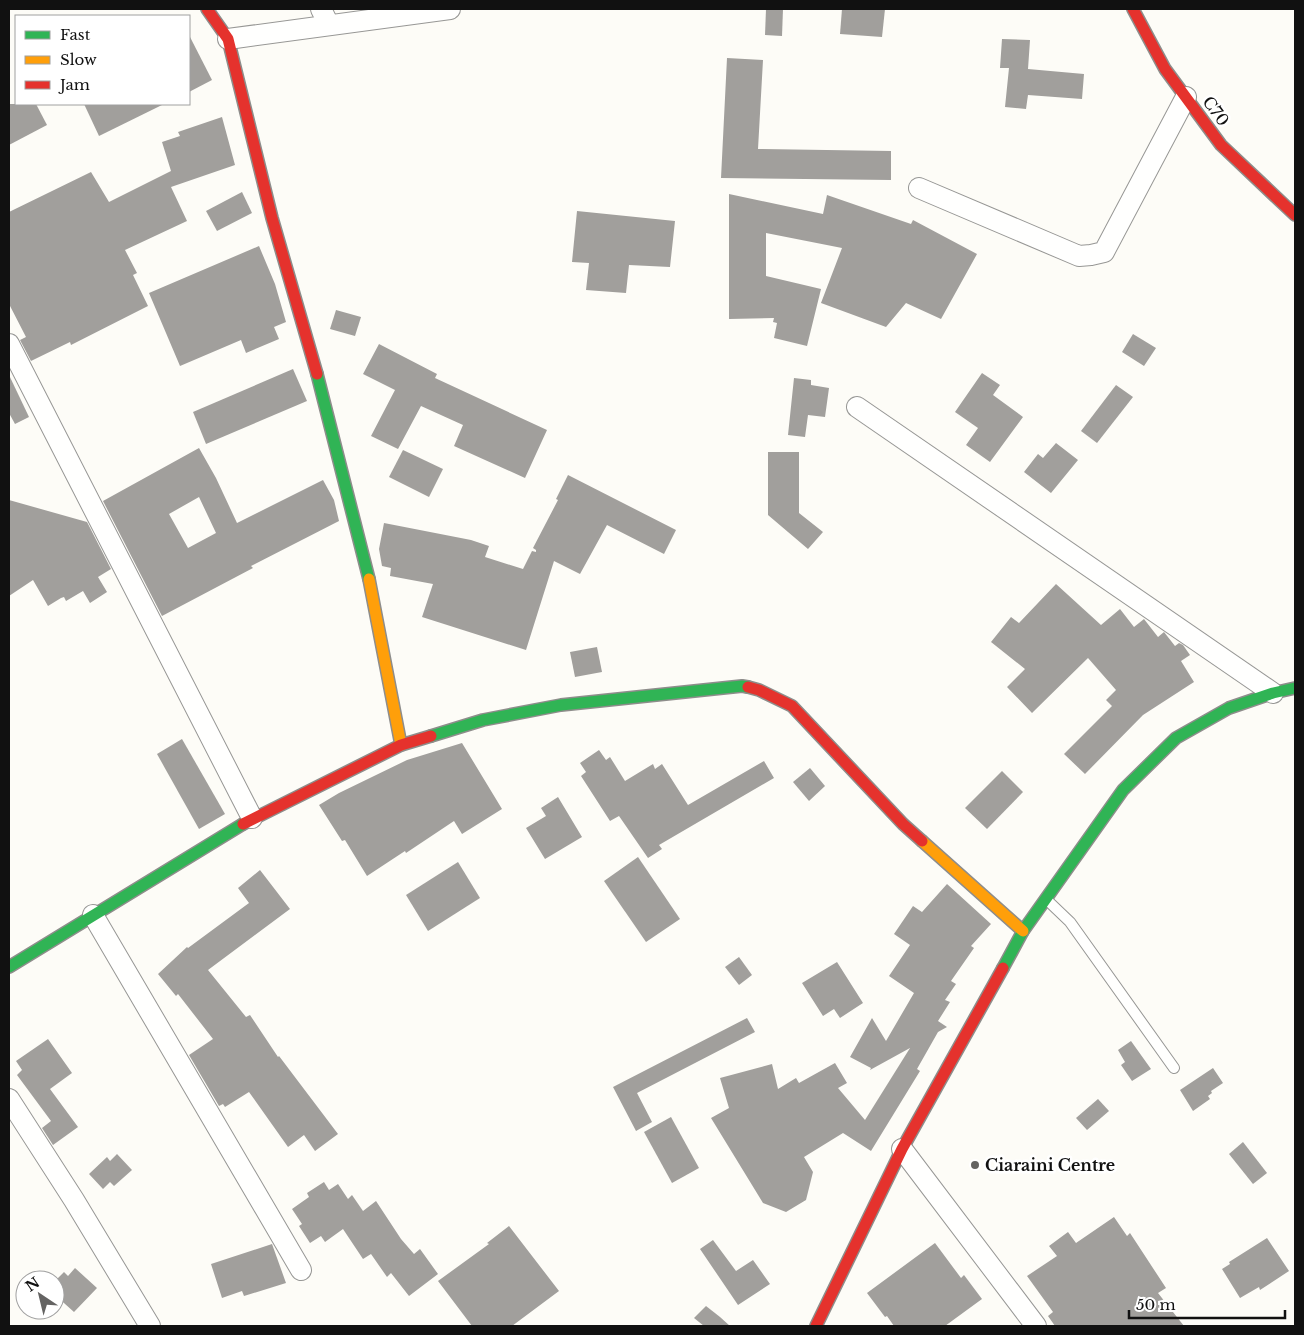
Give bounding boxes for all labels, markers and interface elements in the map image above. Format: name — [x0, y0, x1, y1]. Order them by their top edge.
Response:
legend — [15, 15, 190, 105]
text: Fast — [60, 25, 91, 44]
text: Slow — [60, 50, 97, 69]
text: Jam — [58, 75, 90, 94]
street label: C70 — [1198, 92, 1234, 130]
place label: Ciaraini Centre — [985, 1155, 1115, 1175]
marker: Ciaraini Centre — [969, 1159, 981, 1171]
north arrow — [15, 1270, 65, 1320]
text: N — [22, 1273, 43, 1296]
scale bar — [1129, 1288, 1285, 1320]
text: 50 m — [1136, 1295, 1176, 1314]

